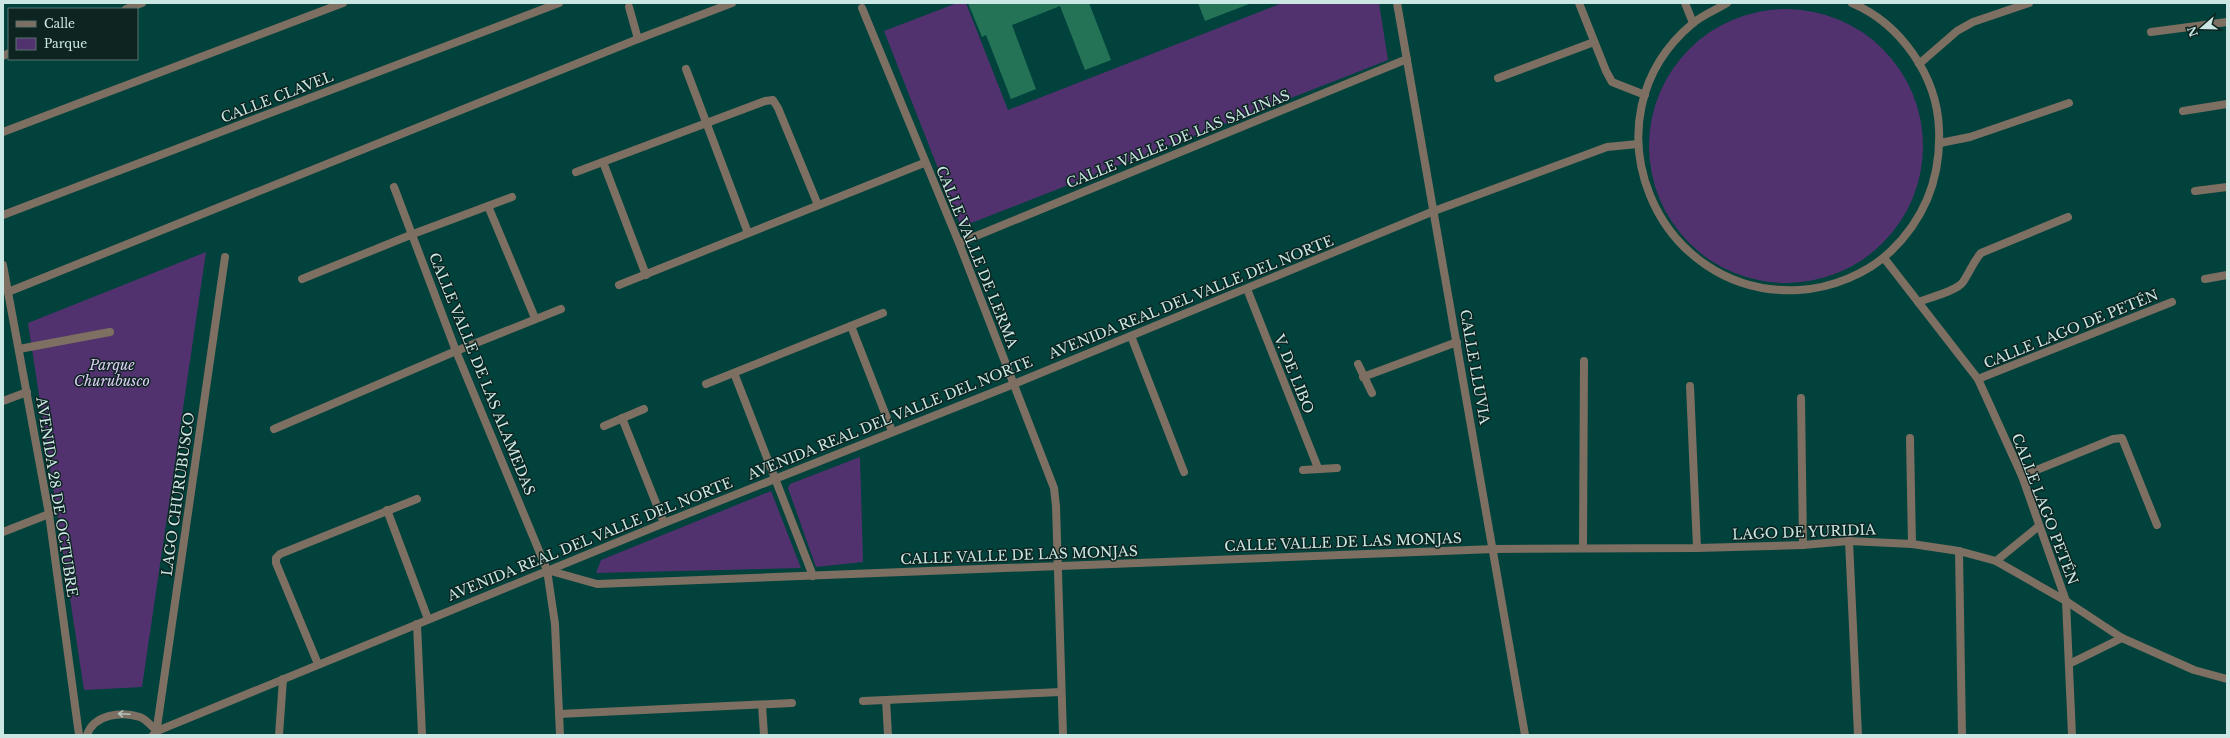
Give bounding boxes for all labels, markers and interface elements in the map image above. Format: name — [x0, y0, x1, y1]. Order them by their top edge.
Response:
legend — [8, 8, 138, 60]
north arrow — [2182, 8, 2222, 48]
text: Calle — [44, 16, 75, 31]
text: N — [2184, 24, 2201, 39]
text: Parque — [44, 36, 87, 51]
street label: CALLE CLAVEL — [218, 67, 336, 127]
street label: CALLE VALLE DE LAS SALINAS — [1064, 86, 1292, 192]
street label: CALLE VALLE DE LERMA — [932, 163, 1022, 351]
street label: AVENIDA REAL DEL VALLE DEL NORTE — [1045, 231, 1336, 363]
street label: CALLE VALLE DE LAS ALAMEDAS — [425, 250, 539, 498]
street label: CALLE LAGO DE PETÉN — [1981, 286, 2161, 372]
street label: CALLE LLUVIA — [1456, 308, 1494, 426]
street label: V. DE LIBO — [1270, 331, 1318, 416]
street label: AVENIDA REAL DEL VALLE DEL NORTE — [744, 352, 1035, 484]
park label: Parque Churubusco — [74, 356, 150, 390]
street label: AVENIDA 28 DE OCTUBRE — [32, 395, 82, 599]
street label: LAGO CHURUBUSCO — [158, 411, 198, 577]
street label: CALLE LAGO PETÉN — [2008, 431, 2082, 588]
street label: AVENIDA REAL DEL VALLE DEL NORTE — [444, 473, 735, 605]
street label: LAGO DE YURIDIA — [1732, 520, 1876, 544]
street label: CALLE VALLE DE LAS MONJAS — [1224, 529, 1462, 555]
street label: CALLE VALLE DE LAS MONJAS — [900, 542, 1138, 568]
one-way arrow — [117, 711, 130, 718]

